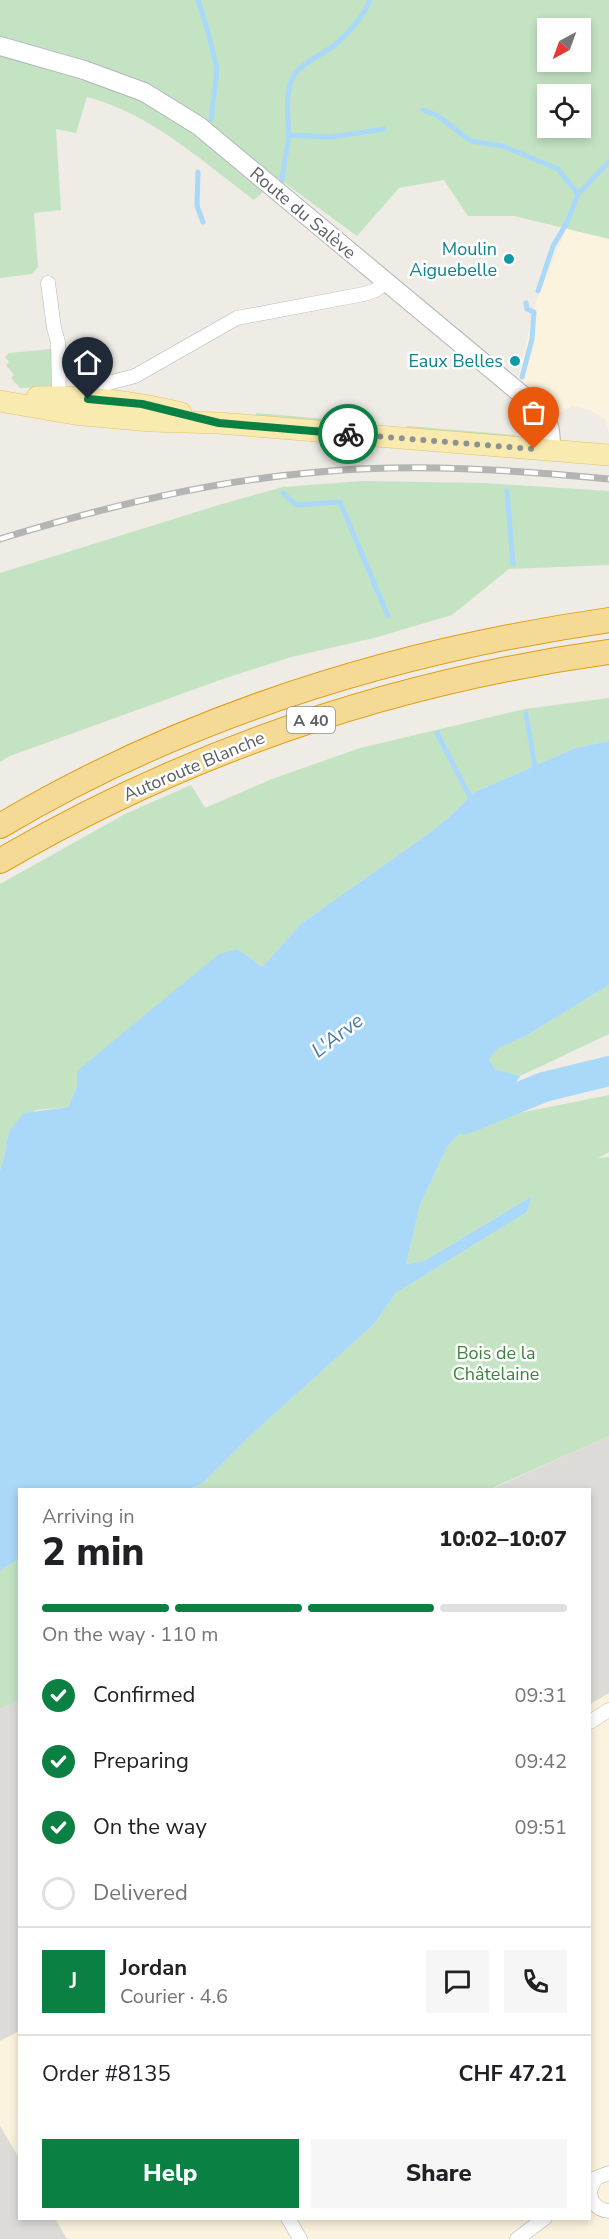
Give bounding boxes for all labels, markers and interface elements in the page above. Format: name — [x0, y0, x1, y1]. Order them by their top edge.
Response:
north arrow — [537, 18, 591, 72]
map controls — [537, 18, 591, 138]
button: locate — [537, 84, 591, 138]
street label: Route du Salève — [245, 162, 361, 264]
place label: Moulin Aiguebelle — [409, 237, 497, 282]
marker: Moulin Aiguebelle — [502, 252, 516, 266]
pin — [62, 337, 113, 399]
icon: home — [71, 346, 104, 379]
place label: Eaux Belles — [408, 349, 503, 373]
marker: Eaux Belles — [508, 354, 522, 368]
pin — [508, 387, 559, 449]
icon: bag — [517, 396, 550, 429]
courier — [318, 404, 378, 464]
icon: bike — [332, 418, 365, 451]
road number: A 40 — [287, 707, 335, 733]
street label: Autoroute Blanche — [119, 725, 269, 807]
water label: L'Arve — [306, 1007, 369, 1064]
park label: Bois de la Châtelaine — [453, 1341, 539, 1386]
text: Arriving in — [42, 1503, 135, 1530]
text: 10:02–10:07 — [439, 1524, 567, 1554]
text: 2 min — [42, 1526, 145, 1579]
text: On the way · 110 m — [42, 1621, 218, 1648]
icon: check — [42, 1679, 75, 1712]
text: Confirmed — [93, 1680, 195, 1710]
text: 09:31 — [514, 1682, 567, 1709]
icon: check — [42, 1745, 75, 1778]
text: Preparing — [93, 1746, 189, 1776]
text: 09:42 — [514, 1748, 567, 1775]
icon: check — [42, 1811, 75, 1844]
text: On the way — [93, 1812, 207, 1842]
text: 09:51 — [514, 1814, 567, 1841]
text: Delivered — [93, 1878, 188, 1908]
button: chat — [426, 1950, 489, 2013]
button: phone — [504, 1950, 567, 2013]
text: Jordan — [120, 1953, 187, 1983]
text: J — [70, 1966, 77, 1996]
text: Courier · 4.6 — [120, 1983, 228, 2010]
text: Order #8135 — [42, 2059, 171, 2089]
text: CHF 47.21 — [458, 2059, 567, 2089]
button: Help — [42, 2139, 299, 2208]
button: Share — [311, 2139, 567, 2208]

